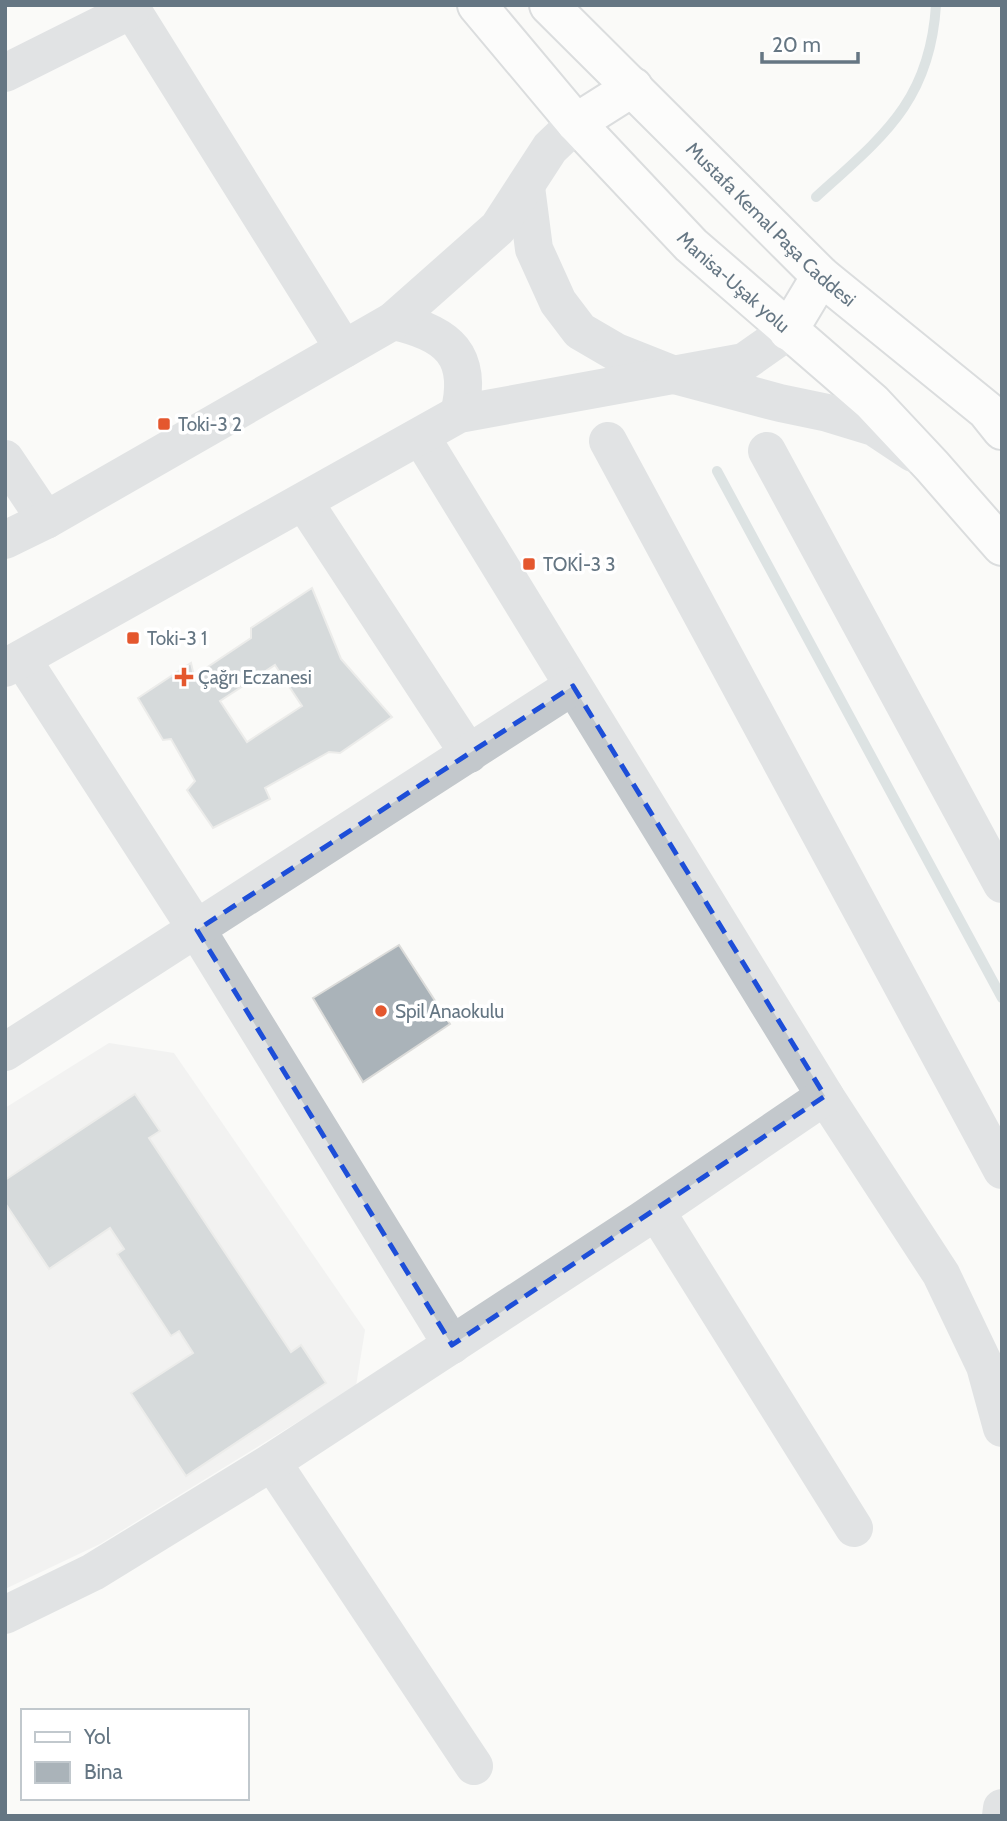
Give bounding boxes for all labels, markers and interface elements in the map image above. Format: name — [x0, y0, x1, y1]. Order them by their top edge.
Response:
scale bar — [762, 21, 858, 65]
text: 20 m — [772, 32, 821, 57]
street label: Mustafa Kemal Paşa Caddesi — [681, 137, 860, 312]
street label: Manisa-Uşak yolu — [672, 227, 794, 338]
place label: Toki-3 2 — [178, 413, 242, 436]
marker: Toki-3 2 — [156, 416, 172, 432]
place label: TOKİ-3 3 — [543, 553, 616, 576]
marker: TOKİ-3 3 — [521, 556, 537, 572]
place label: Toki-3 1 — [147, 627, 207, 650]
marker: Toki-3 1 — [125, 630, 141, 646]
place label: Çağrı Eczanesi — [198, 666, 312, 689]
marker: Çağrı Eczanesi — [176, 669, 192, 685]
place label: Spil Anaokulu — [395, 1000, 504, 1023]
marker: Spil Anaokulu — [373, 1003, 389, 1019]
legend — [21, 1709, 248, 1800]
text: Yol — [83, 1724, 111, 1749]
text: Bina — [84, 1759, 123, 1784]

